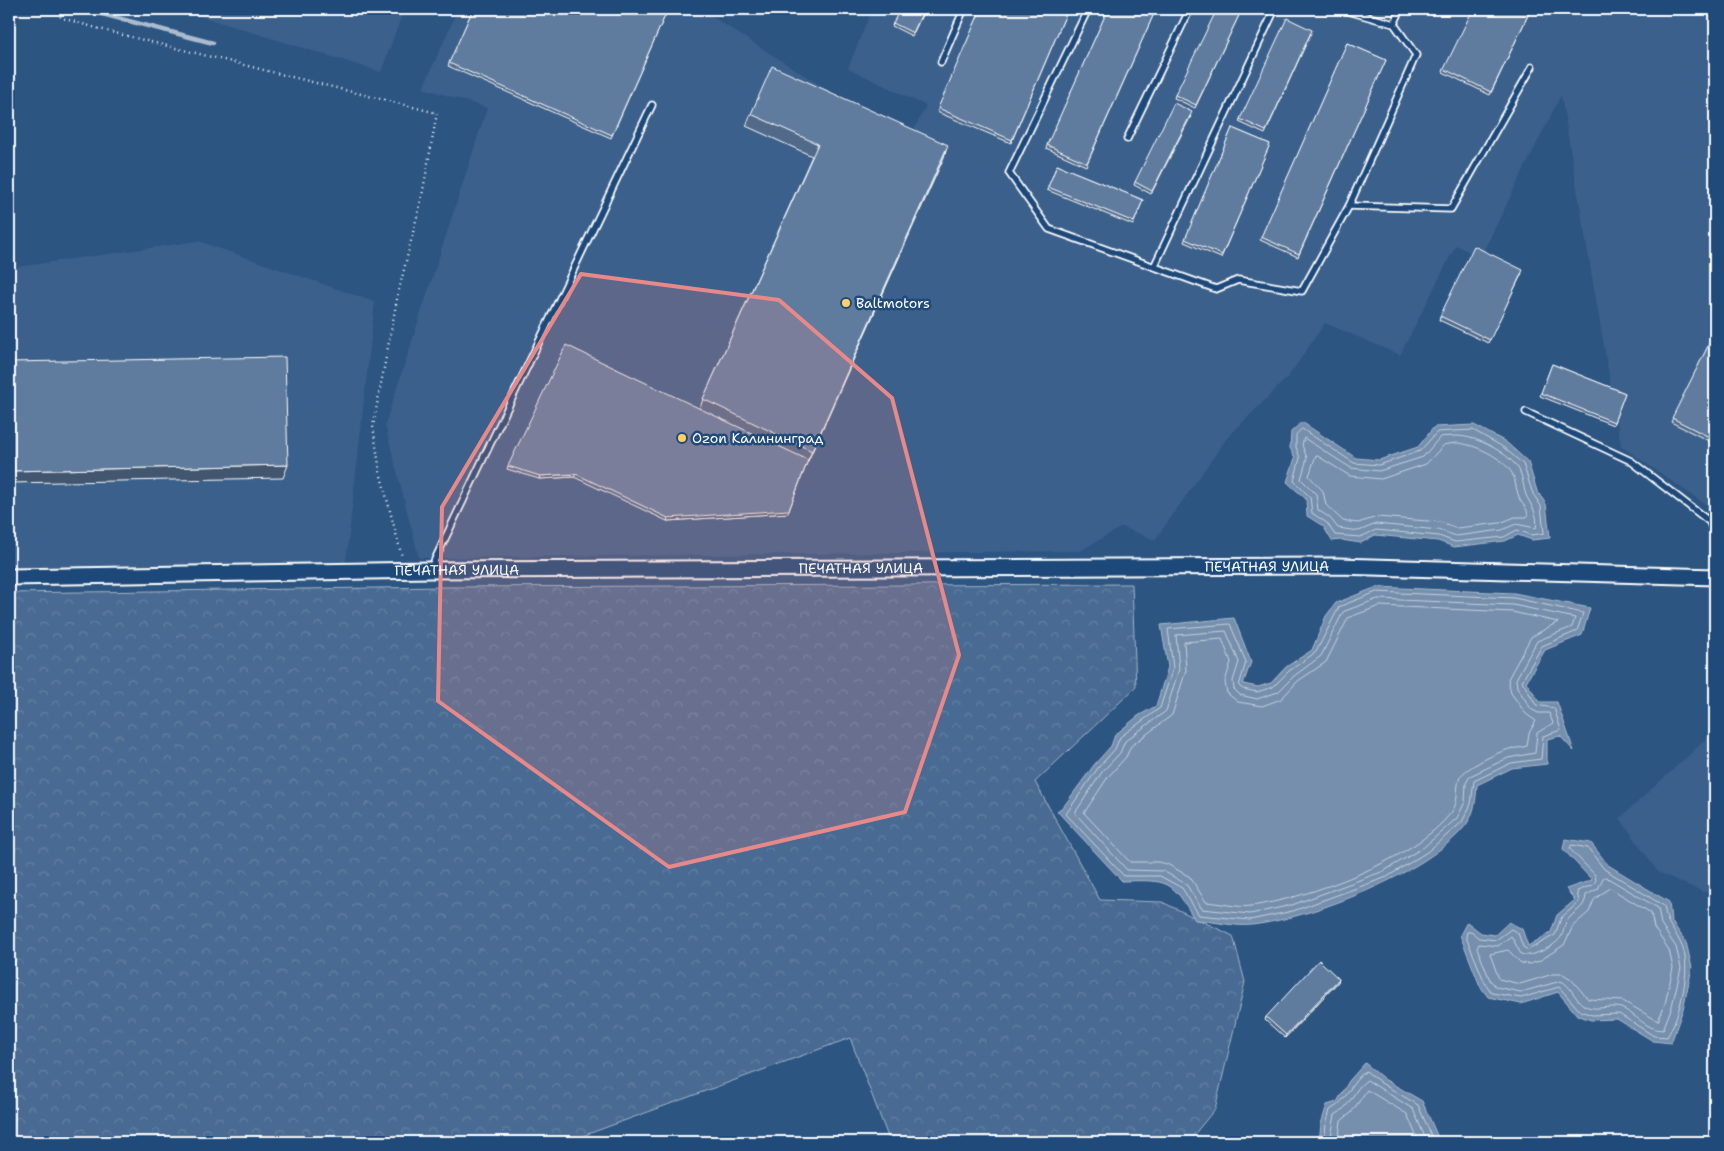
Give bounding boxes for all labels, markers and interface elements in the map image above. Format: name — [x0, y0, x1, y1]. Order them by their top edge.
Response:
place label: Baltmotors — [856, 294, 930, 312]
marker: Baltmotors — [840, 297, 852, 309]
place label: Ozon Калининград — [692, 429, 824, 447]
marker: Ozon Калининград — [676, 432, 688, 444]
street label: ПЕЧАТНАЯ УЛИЦА — [1205, 557, 1329, 576]
street label: ПЕЧАТНАЯ УЛИЦА — [799, 559, 923, 577]
street label: ПЕЧАТНАЯ УЛИЦА — [395, 561, 519, 580]

